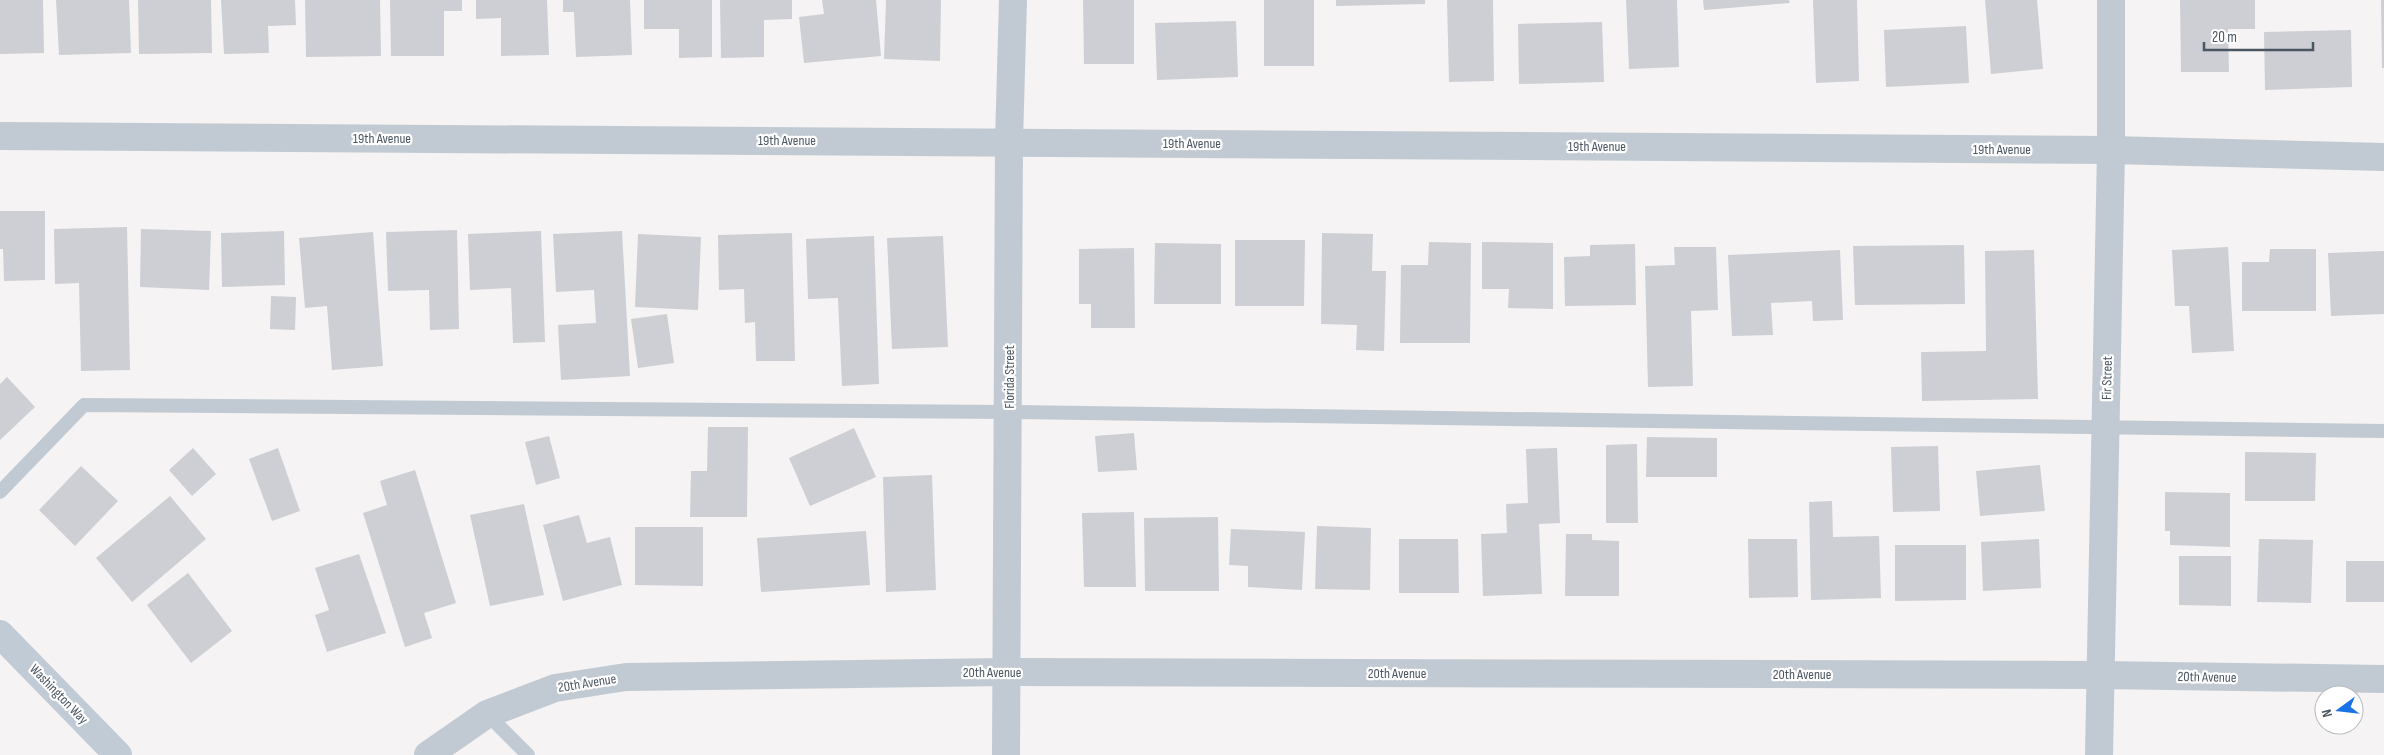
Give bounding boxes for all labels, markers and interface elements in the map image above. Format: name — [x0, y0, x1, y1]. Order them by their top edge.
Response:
scale bar — [2204, 20, 2313, 52]
text: 20 m — [2212, 28, 2237, 47]
street label: 19th Avenue — [353, 130, 411, 147]
street label: 19th Avenue — [758, 132, 816, 149]
street label: 19th Avenue — [1163, 135, 1221, 152]
street label: 19th Avenue — [1568, 138, 1626, 155]
street label: 19th Avenue — [1973, 141, 2031, 158]
street label: Florida Street — [1001, 345, 1018, 409]
street label: Fir Street — [2098, 356, 2116, 400]
street label: Washington Way — [26, 660, 92, 728]
street label: 20th Avenue — [963, 664, 1021, 681]
street label: 20th Avenue — [1368, 665, 1426, 682]
street label: 20th Avenue — [1773, 666, 1831, 683]
street label: 20th Avenue — [2177, 668, 2237, 686]
street label: 20th Avenue — [557, 670, 617, 696]
north arrow — [2314, 685, 2364, 735]
text: N — [2318, 707, 2336, 719]

